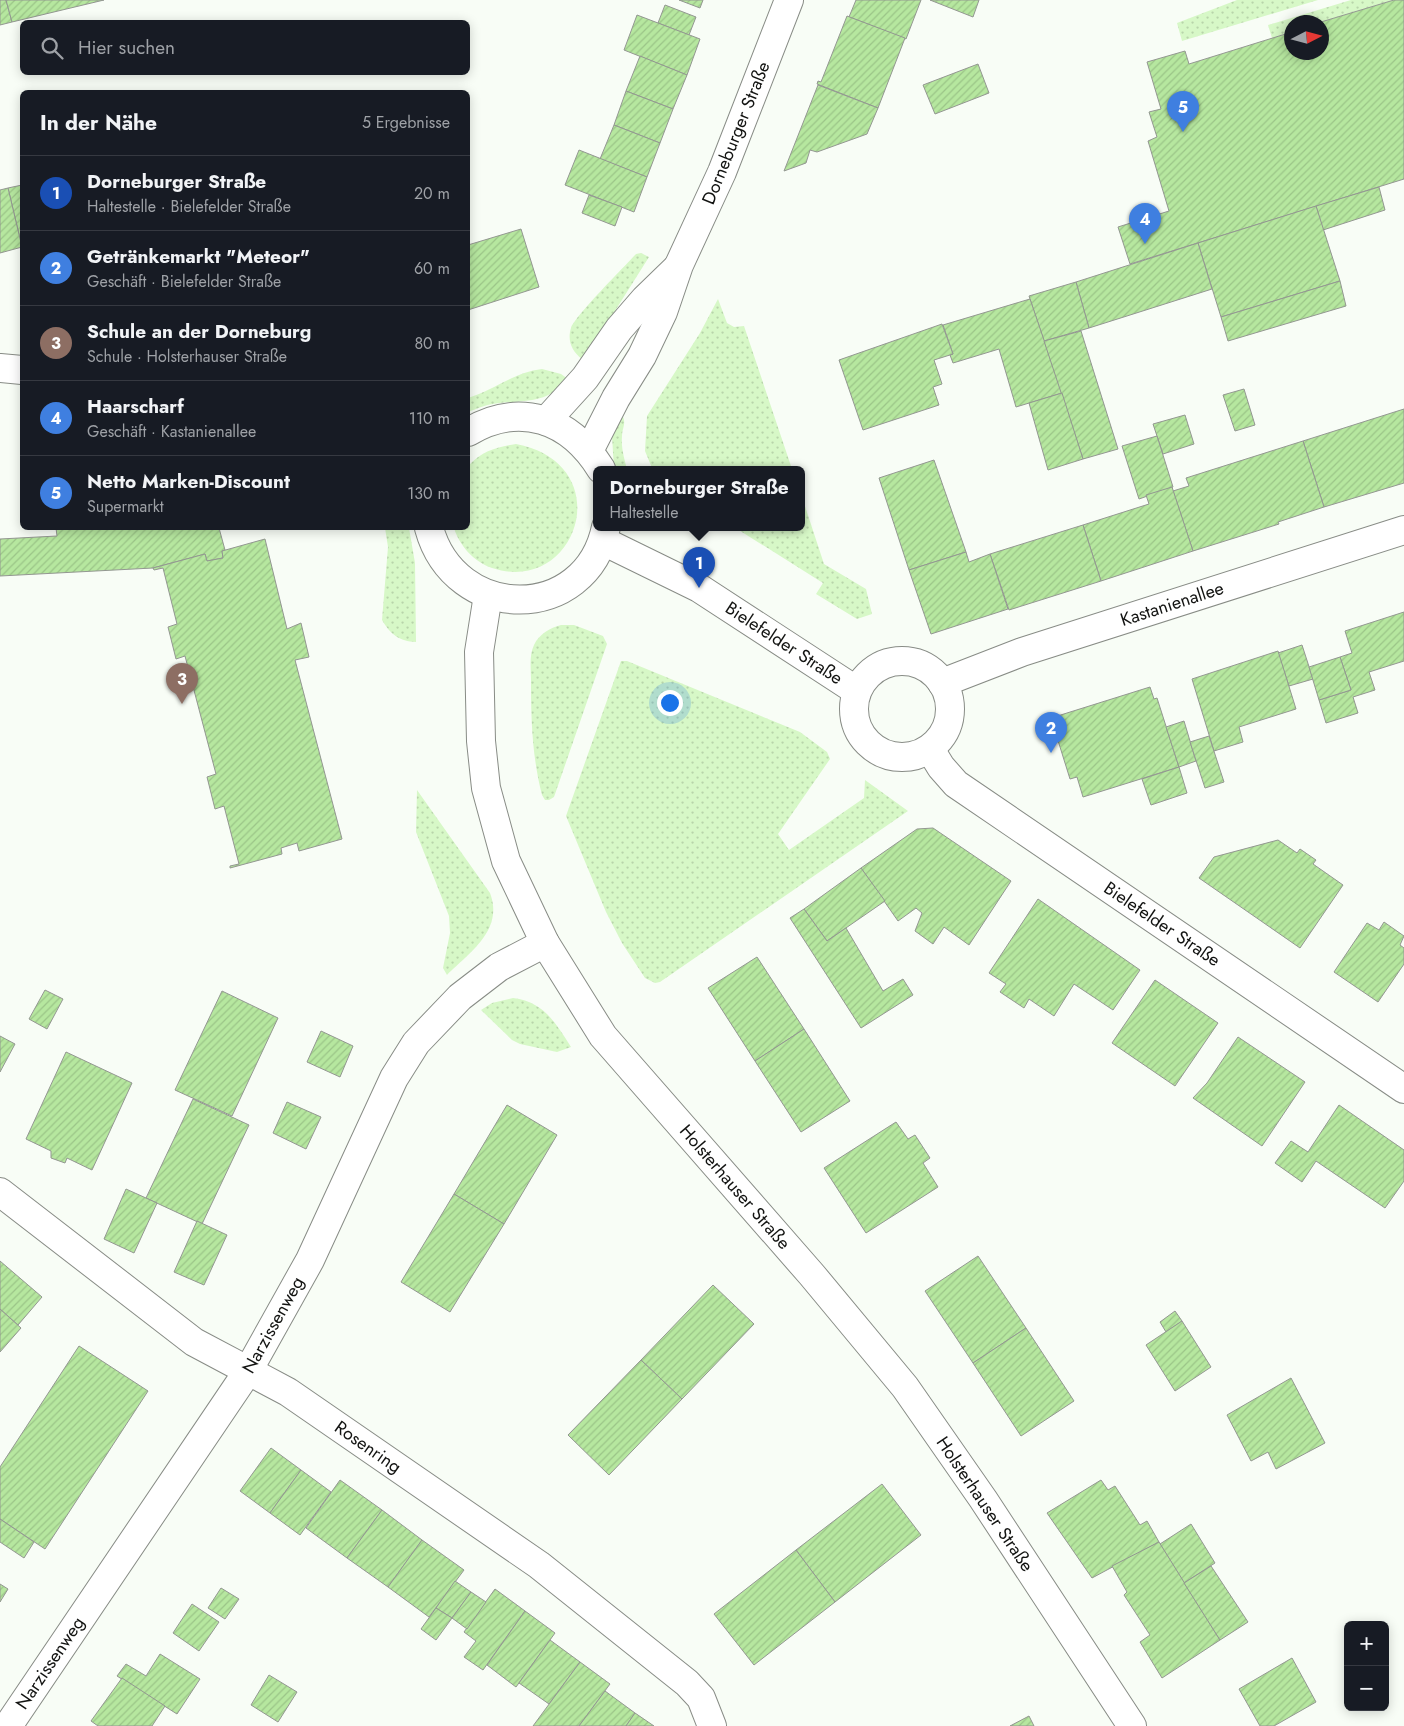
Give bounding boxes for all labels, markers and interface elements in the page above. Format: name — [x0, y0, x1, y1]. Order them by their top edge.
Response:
north arrow — [1284, 15, 1329, 60]
search box — [20, 20, 470, 75]
icon: search — [38, 34, 66, 62]
text: Hier suchen — [78, 34, 175, 61]
street label: Dorneburger Straße — [695, 58, 777, 208]
pin: 5 — [1167, 91, 1199, 132]
text: In der Nähe — [40, 108, 157, 138]
text: 5 Ergebnisse — [362, 111, 450, 134]
text: Dorneburger Straße — [87, 168, 266, 195]
text: 1 — [52, 182, 60, 205]
text: 20 m — [414, 182, 450, 205]
text: Haltestelle · Bielefelder Straße — [87, 195, 291, 218]
pin: 4 — [1129, 203, 1161, 244]
text: Getränkemarkt "Meteor" — [87, 243, 310, 270]
text: 2 — [51, 257, 61, 280]
text: 60 m — [414, 257, 450, 280]
text: Geschäft · Bielefelder Straße — [87, 270, 281, 293]
text: Schule an der Dorneburg — [87, 318, 311, 345]
text: 3 — [51, 332, 61, 355]
text: 80 m — [414, 332, 450, 355]
text: Schule · Holsterhauser Straße — [87, 345, 287, 368]
text: Haarscharf — [87, 393, 184, 420]
text: 4 — [50, 407, 62, 430]
text: 110 m — [409, 407, 450, 430]
text: Geschäft · Kastanienallee — [87, 420, 256, 443]
popup — [593, 466, 805, 531]
text: Netto Marken-Discount — [87, 468, 290, 495]
text: Dorneburger Straße — [609, 474, 789, 501]
text: 5 — [51, 482, 61, 505]
text: 130 m — [407, 482, 450, 505]
text: Supermarkt — [87, 495, 164, 518]
text: Haltestelle — [609, 501, 678, 524]
pin: 1 — [683, 547, 715, 588]
street label: Kastanienallee — [1117, 575, 1227, 633]
street label: Bielefelder Straße — [720, 595, 848, 691]
pin: 3 — [166, 663, 198, 704]
your location — [657, 690, 683, 716]
pin: 2 — [1035, 712, 1067, 753]
street label: Bielefelder Straße — [1099, 875, 1225, 973]
street label: Holsterhauser Straße — [673, 1119, 797, 1255]
street label: Narzissenweg — [236, 1272, 310, 1378]
street label: Rosenring — [329, 1414, 407, 1480]
street label: Holsterhauser Straße — [930, 1431, 1040, 1577]
street label: Narzissenweg — [9, 1611, 91, 1715]
map controls — [1344, 1621, 1389, 1711]
button: + — [1344, 1621, 1389, 1666]
button: − — [1344, 1666, 1389, 1711]

